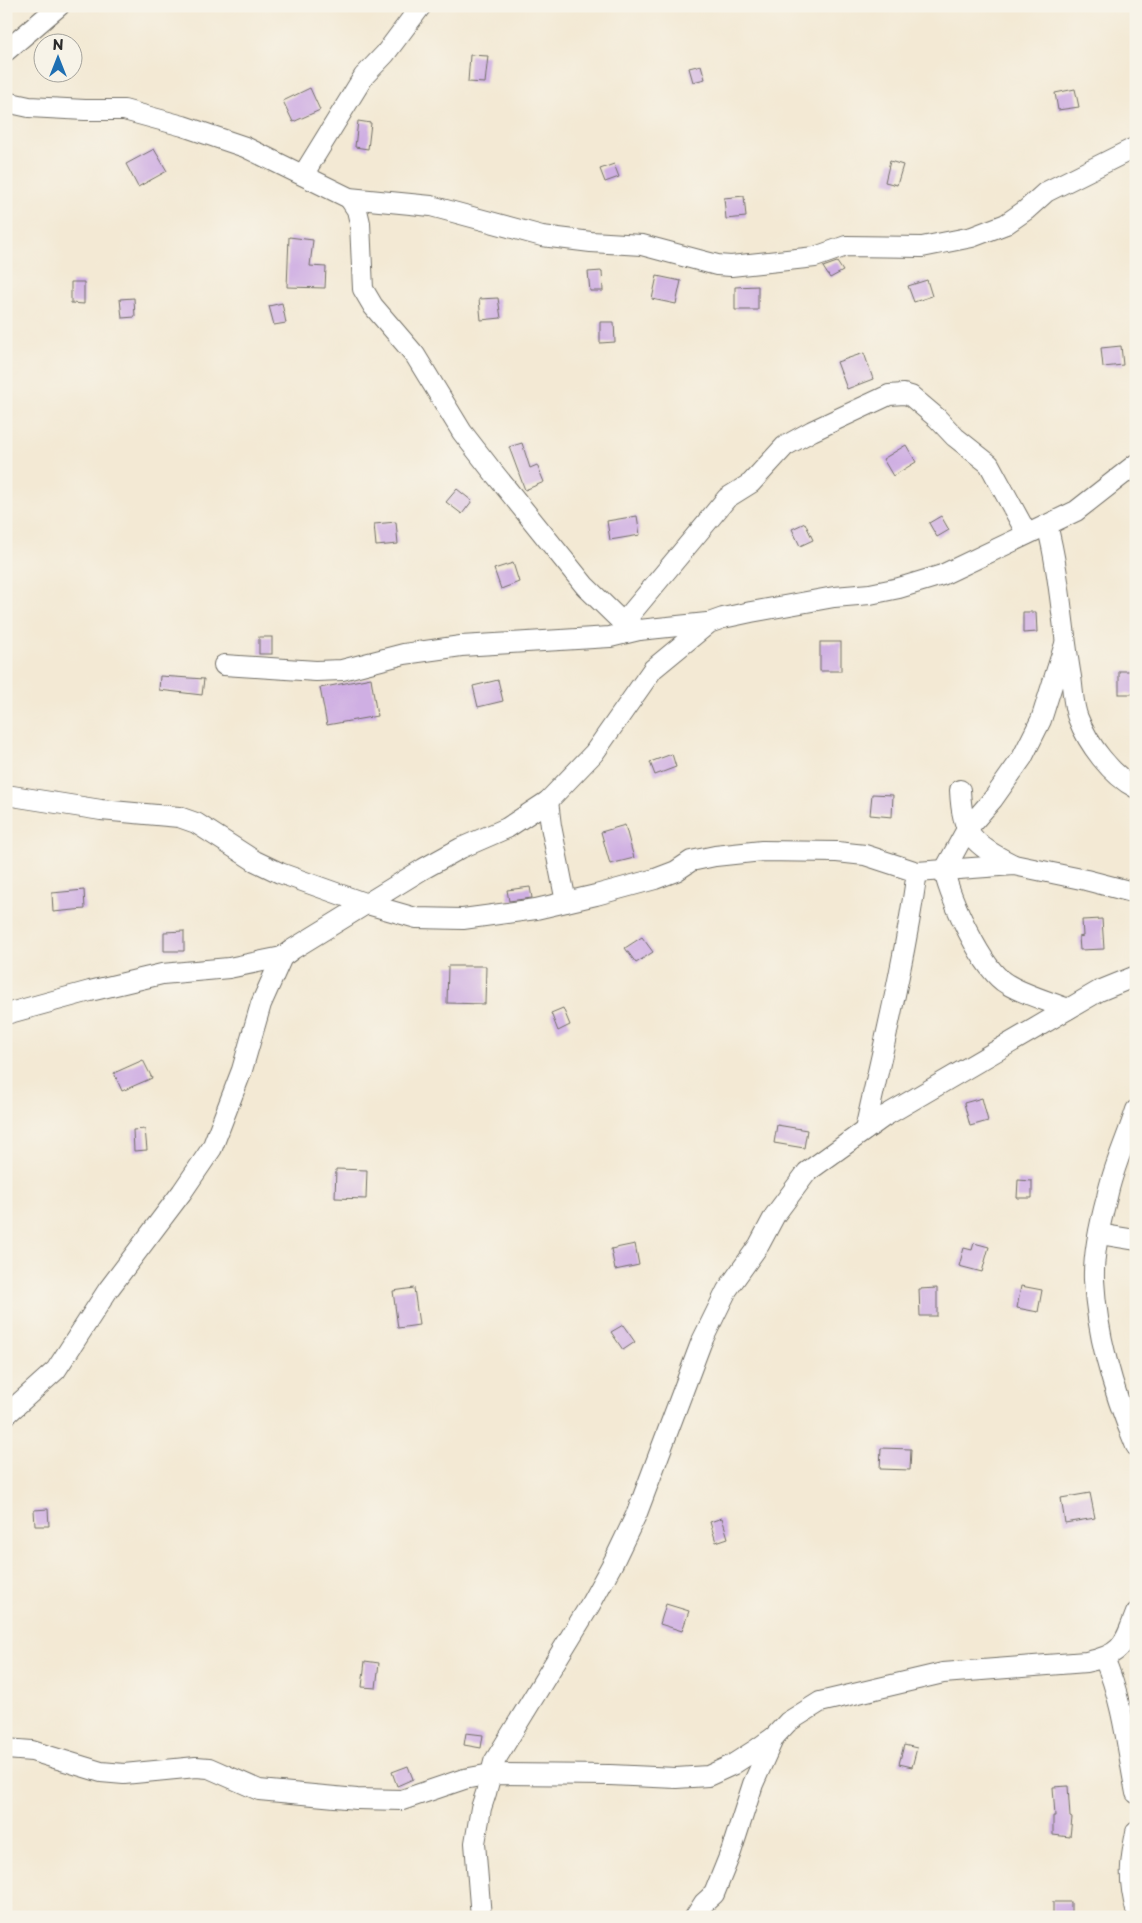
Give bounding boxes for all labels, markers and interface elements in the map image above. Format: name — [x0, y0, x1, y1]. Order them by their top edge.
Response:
north arrow — [32, 32, 82, 82]
text: N — [52, 34, 64, 55]

